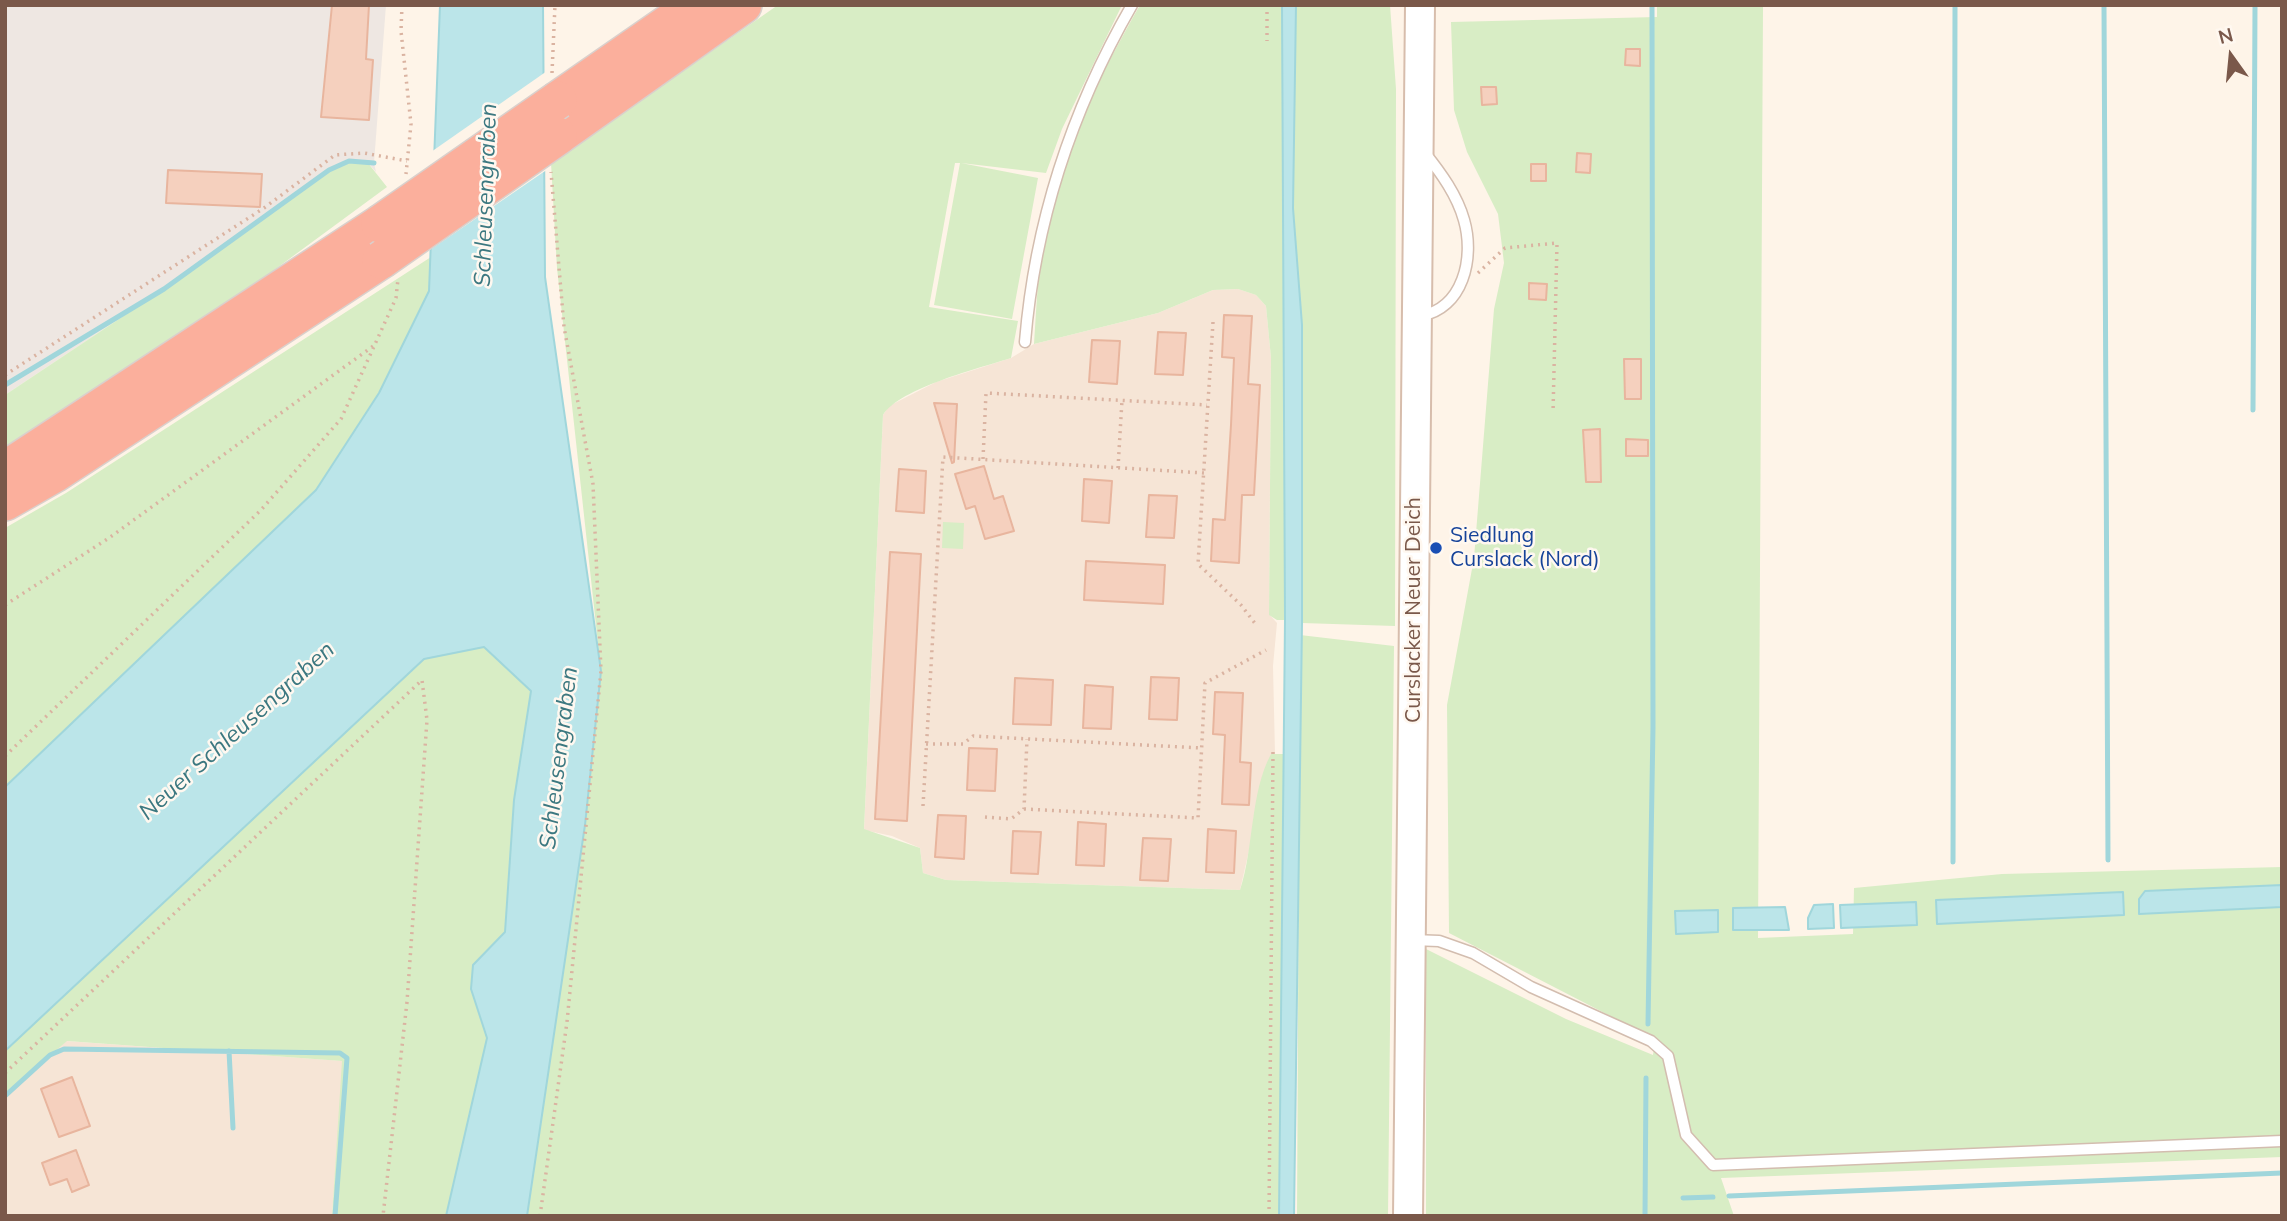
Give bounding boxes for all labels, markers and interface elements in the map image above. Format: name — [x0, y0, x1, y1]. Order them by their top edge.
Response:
north arrow — [2196, 21, 2266, 91]
text: N — [2216, 22, 2236, 49]
water label: Schleusengraben — [469, 103, 503, 287]
street label: Curslacker Neuer Deich — [1401, 497, 1427, 723]
place label: Siedlung Curslack (Nord) — [1450, 523, 1600, 573]
marker: Siedlung Curslack (Nord) — [1428, 540, 1444, 556]
water label: Neuer Schleusengraben — [134, 636, 340, 826]
water label: Schleusengraben — [534, 665, 584, 851]

